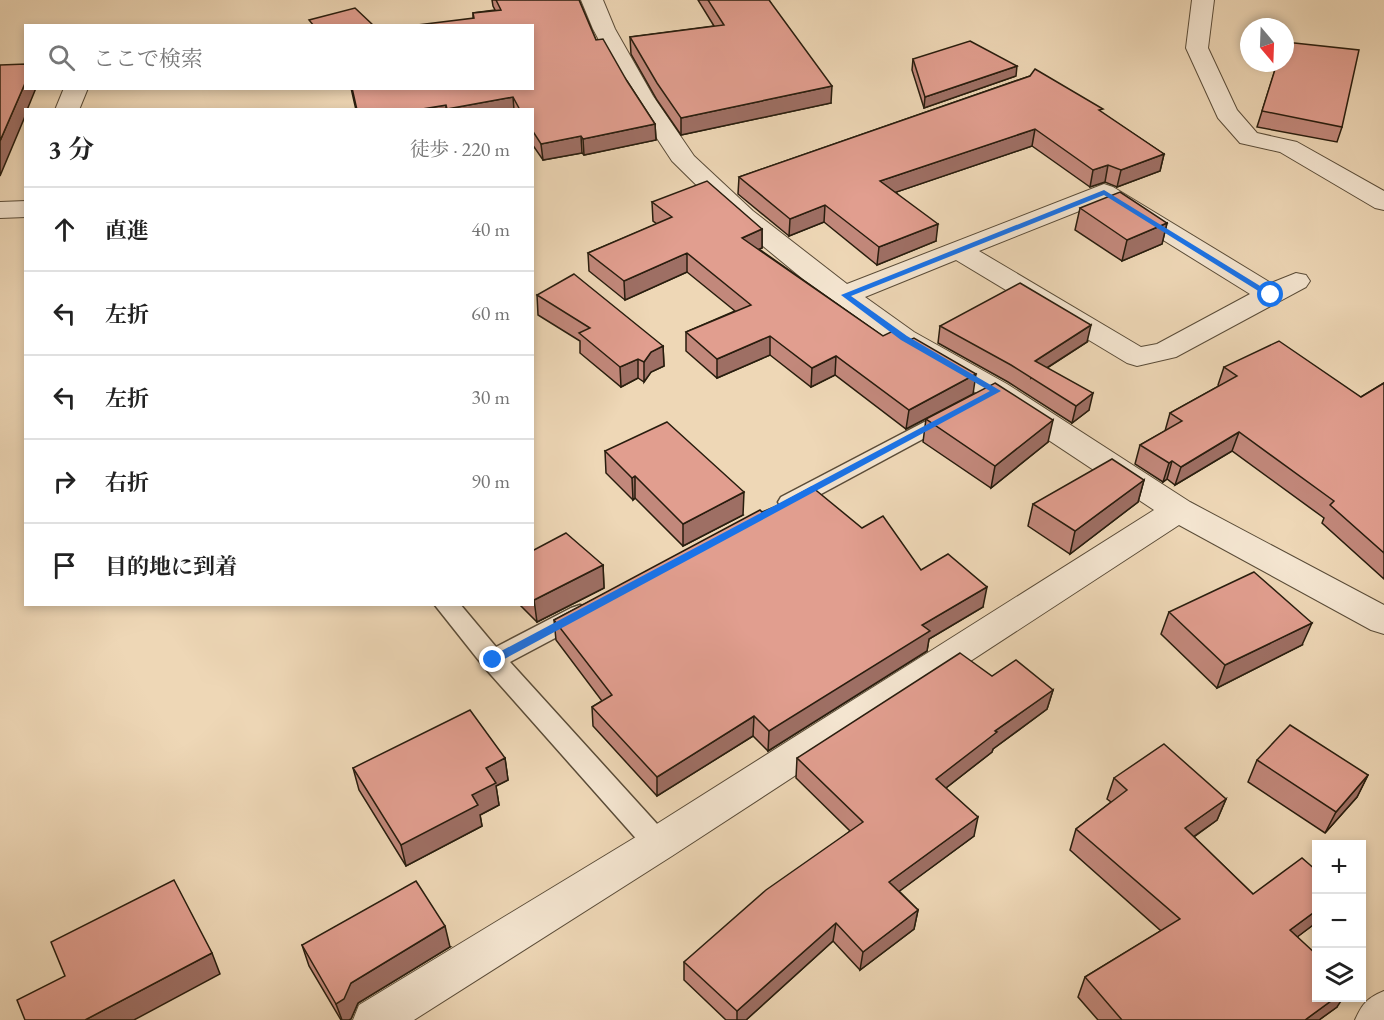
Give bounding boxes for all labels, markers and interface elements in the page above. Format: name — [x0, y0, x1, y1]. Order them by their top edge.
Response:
north arrow — [1240, 18, 1294, 72]
search box — [24, 24, 534, 90]
icon: search — [45, 41, 78, 74]
text: ここで検索 — [93, 44, 203, 73]
text: 3 分 — [48, 132, 94, 166]
text: 徒歩 · 220 m — [410, 136, 510, 162]
icon: ahead — [48, 213, 81, 246]
text: 直進 — [105, 216, 149, 245]
text: 40 m — [471, 216, 510, 242]
route start — [1257, 281, 1283, 307]
icon: left — [48, 297, 81, 330]
text: 左折 — [105, 300, 149, 329]
text: 60 m — [471, 300, 510, 326]
icon: left — [48, 381, 81, 414]
text: 左折 — [105, 384, 149, 413]
text: 30 m — [471, 384, 510, 410]
icon: right — [48, 465, 81, 498]
text: 右折 — [105, 468, 149, 497]
text: 90 m — [471, 468, 510, 494]
icon: arrive — [48, 549, 81, 582]
text: 目的地に到着 — [105, 552, 237, 581]
route end — [479, 646, 505, 672]
map controls — [1312, 840, 1366, 1002]
button: + — [1312, 840, 1366, 894]
button: − — [1312, 894, 1366, 948]
button: layers — [1312, 948, 1366, 1002]

